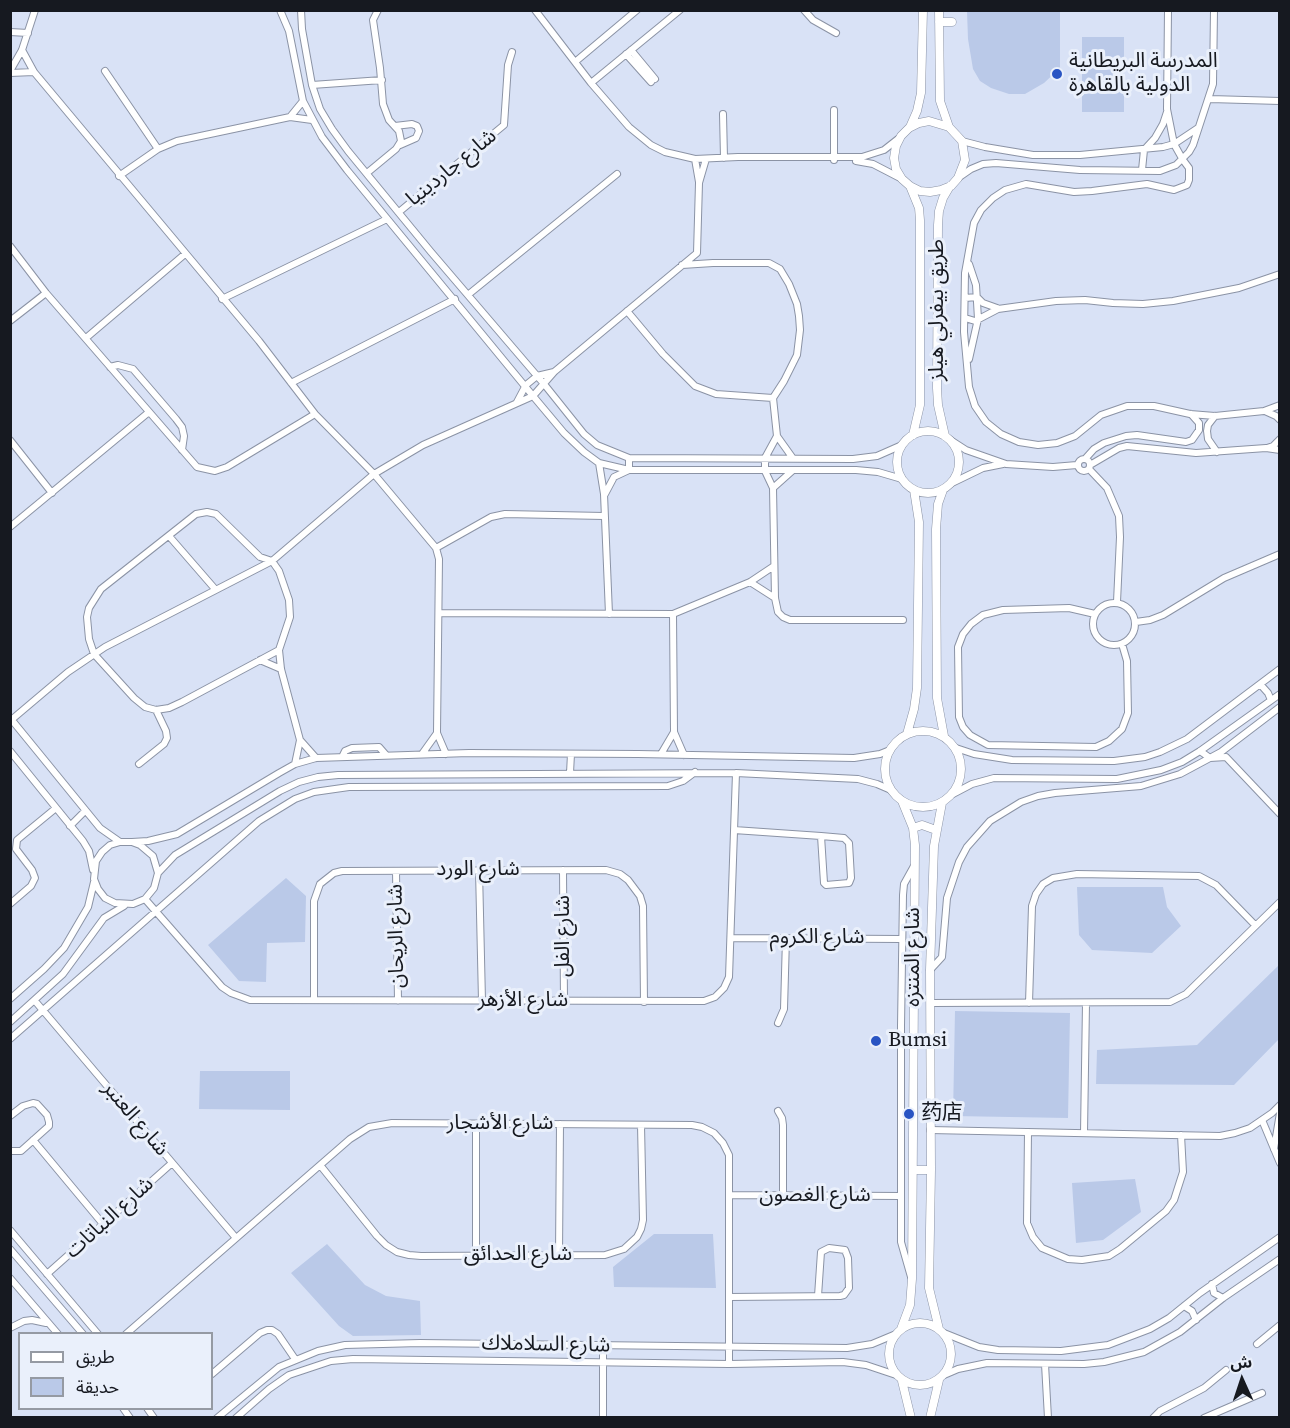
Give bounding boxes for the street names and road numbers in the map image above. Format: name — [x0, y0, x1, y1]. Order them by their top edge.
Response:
street label: شارع جاردينيا — [402, 124, 502, 212]
street label: طريق بيفرلي هيلز — [925, 239, 951, 381]
street label: شارع الورد — [436, 857, 520, 883]
street label: شارع الريحان — [383, 884, 411, 988]
street label: شارع الفل — [551, 895, 577, 977]
street label: شارع المنتزه — [901, 907, 927, 1007]
street label: شارع الكروم — [770, 925, 864, 951]
street label: شارع الأزهر — [478, 988, 568, 1014]
street label: شارع العنبر — [96, 1076, 174, 1162]
street label: شارع الأشجار — [447, 1111, 553, 1137]
street label: شارع النباتات — [61, 1172, 159, 1264]
street label: شارع الغصون — [759, 1183, 871, 1209]
street label: شارع الحدائق — [464, 1242, 572, 1268]
street label: شارع السلاملاك — [481, 1331, 611, 1359]

